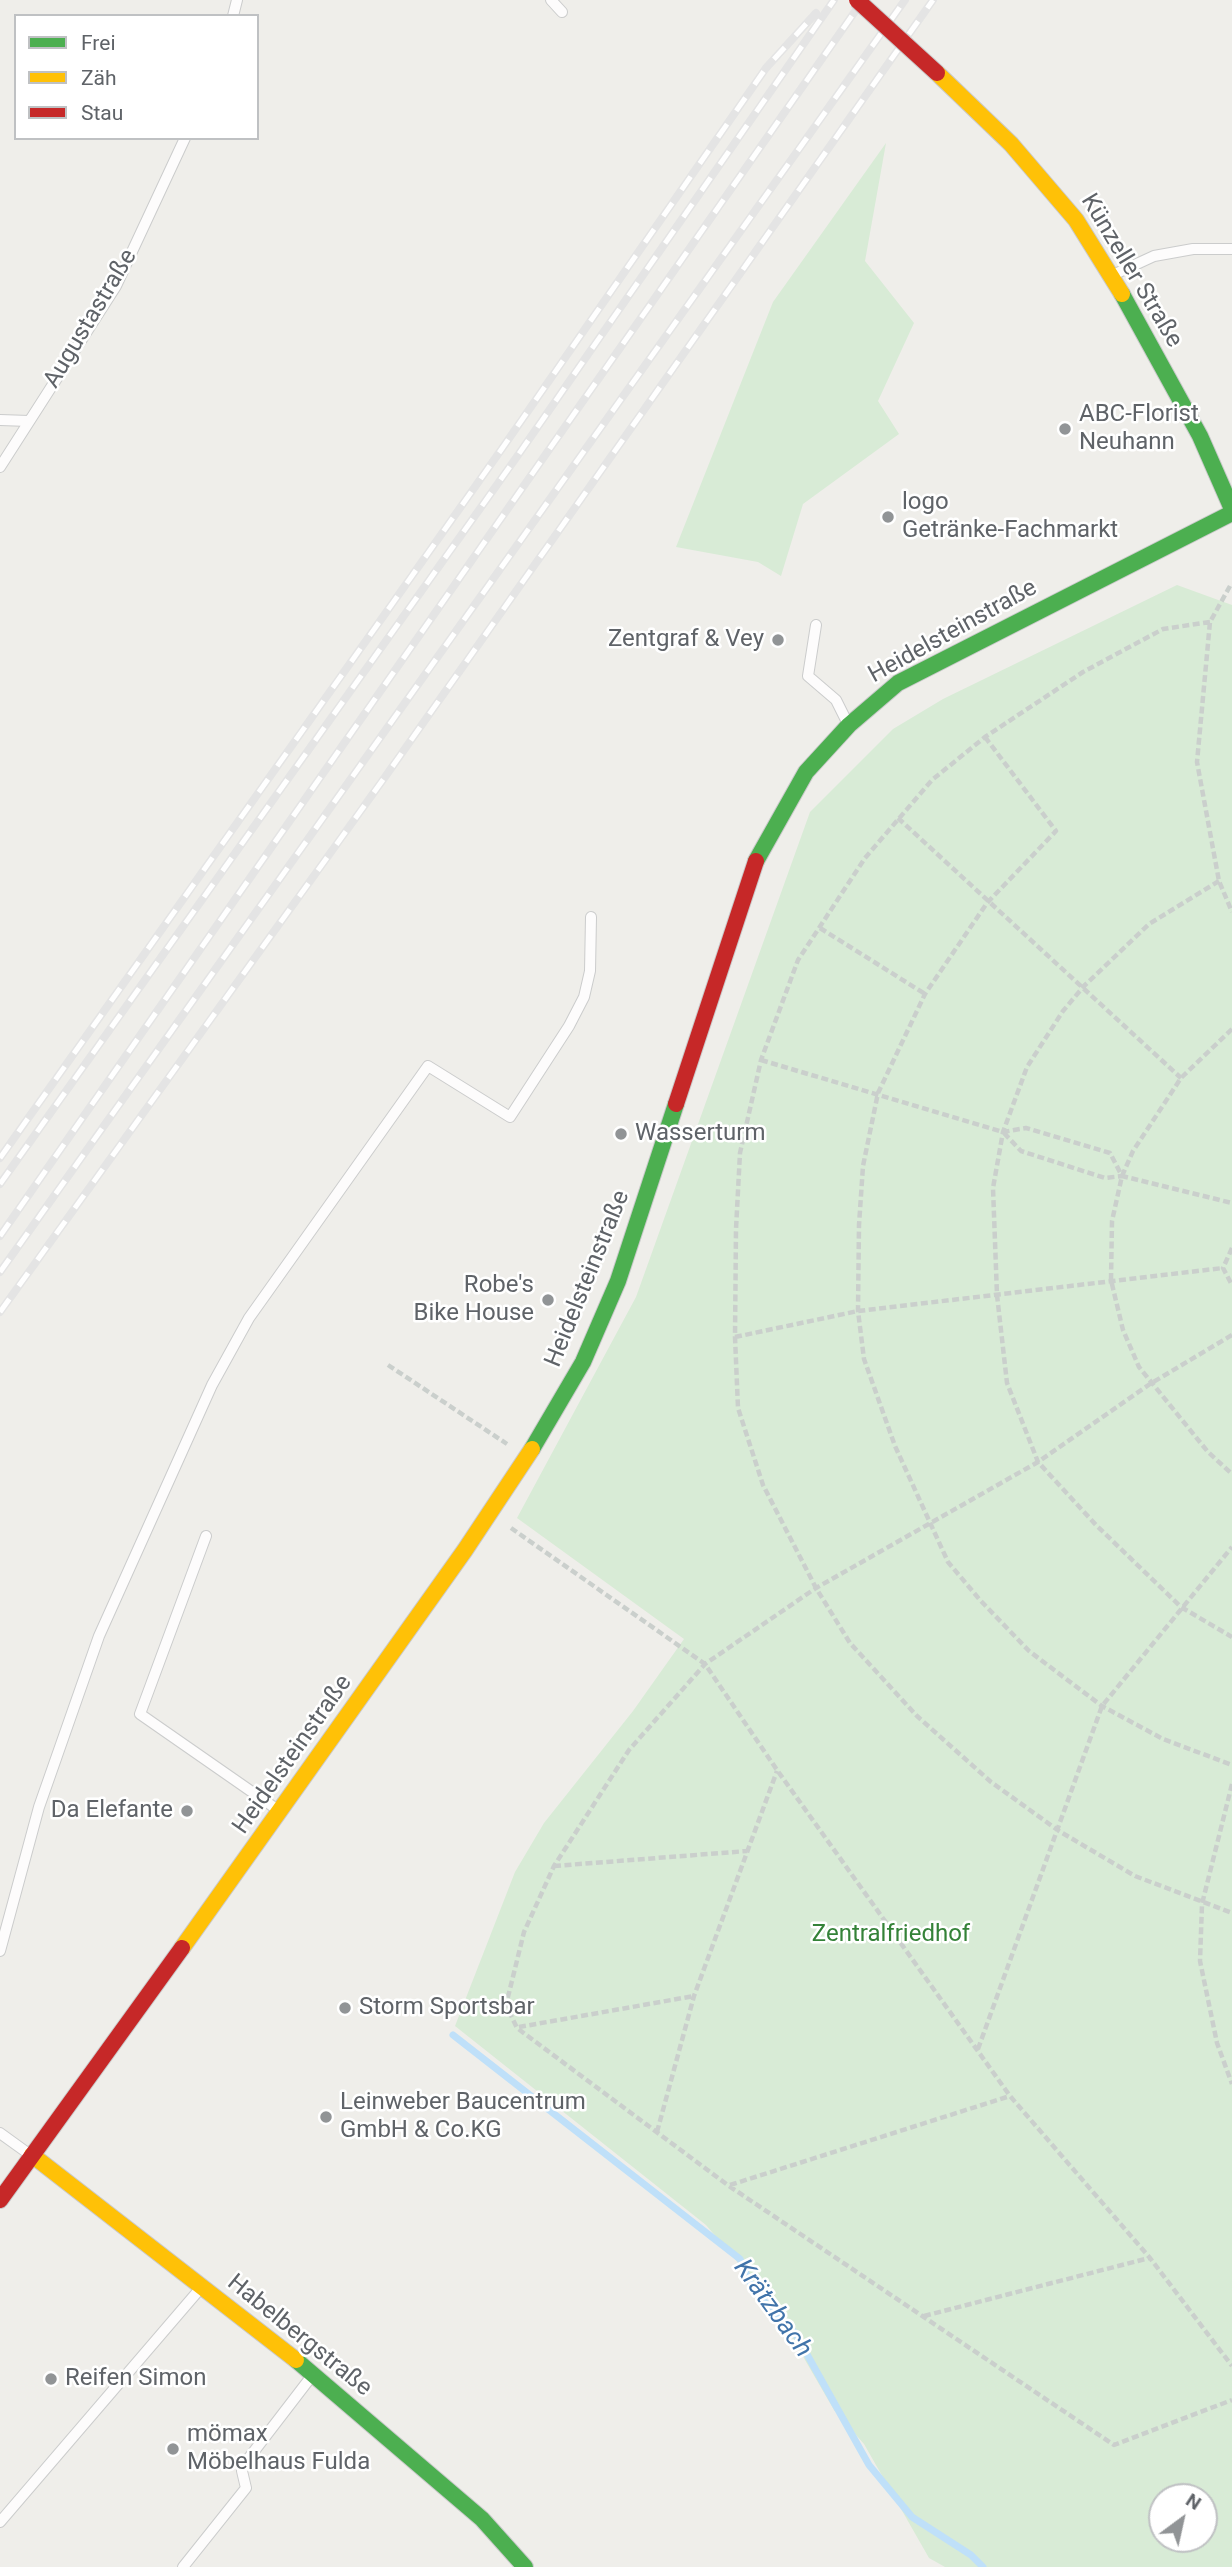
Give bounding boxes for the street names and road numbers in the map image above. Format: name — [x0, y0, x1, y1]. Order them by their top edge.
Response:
street label: Künzeller Straße — [1074, 189, 1188, 353]
street label: Augustastraße — [38, 244, 144, 394]
street label: Heidelsteinstraße — [864, 574, 1042, 690]
street label: Heidelsteinstraße — [539, 1187, 637, 1371]
street label: Heidelsteinstraße — [227, 1670, 359, 1840]
street label: Habelbergstraße — [221, 2269, 377, 2403]

